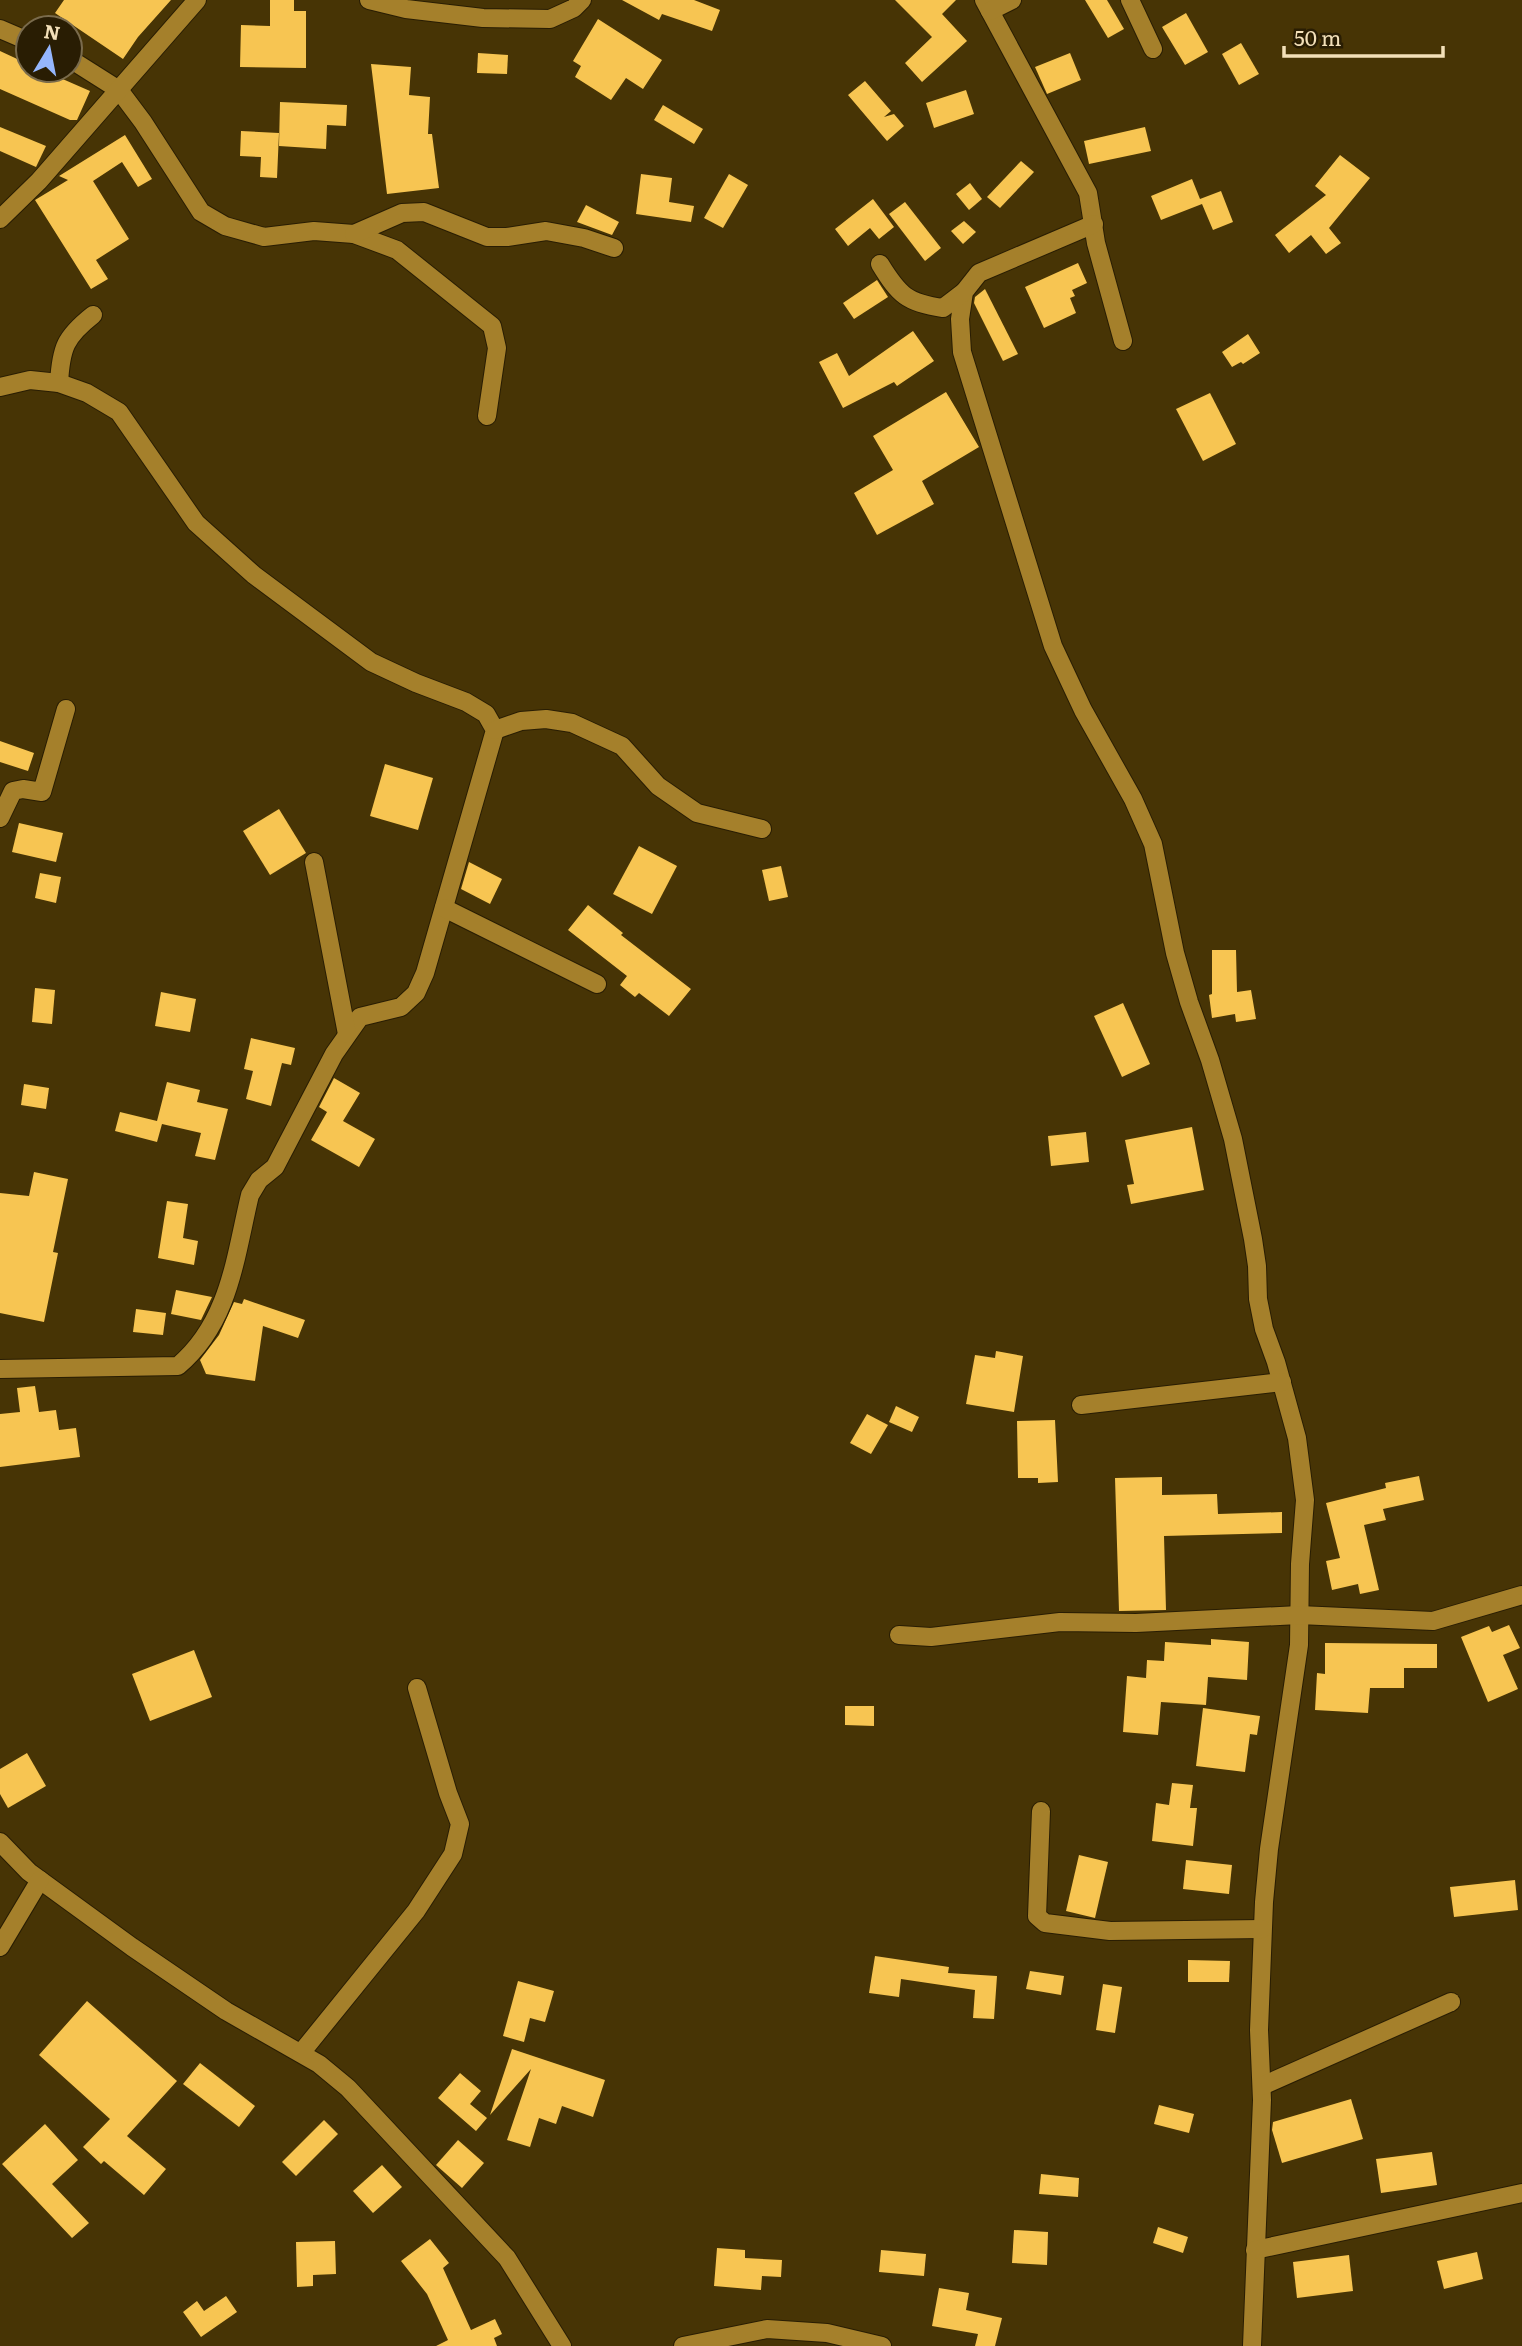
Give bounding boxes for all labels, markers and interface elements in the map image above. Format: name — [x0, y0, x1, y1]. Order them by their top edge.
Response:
north arrow — [14, 14, 84, 84]
scale bar — [1284, 14, 1443, 58]
text: N — [42, 16, 62, 46]
text: 50 m — [1294, 21, 1341, 52]

